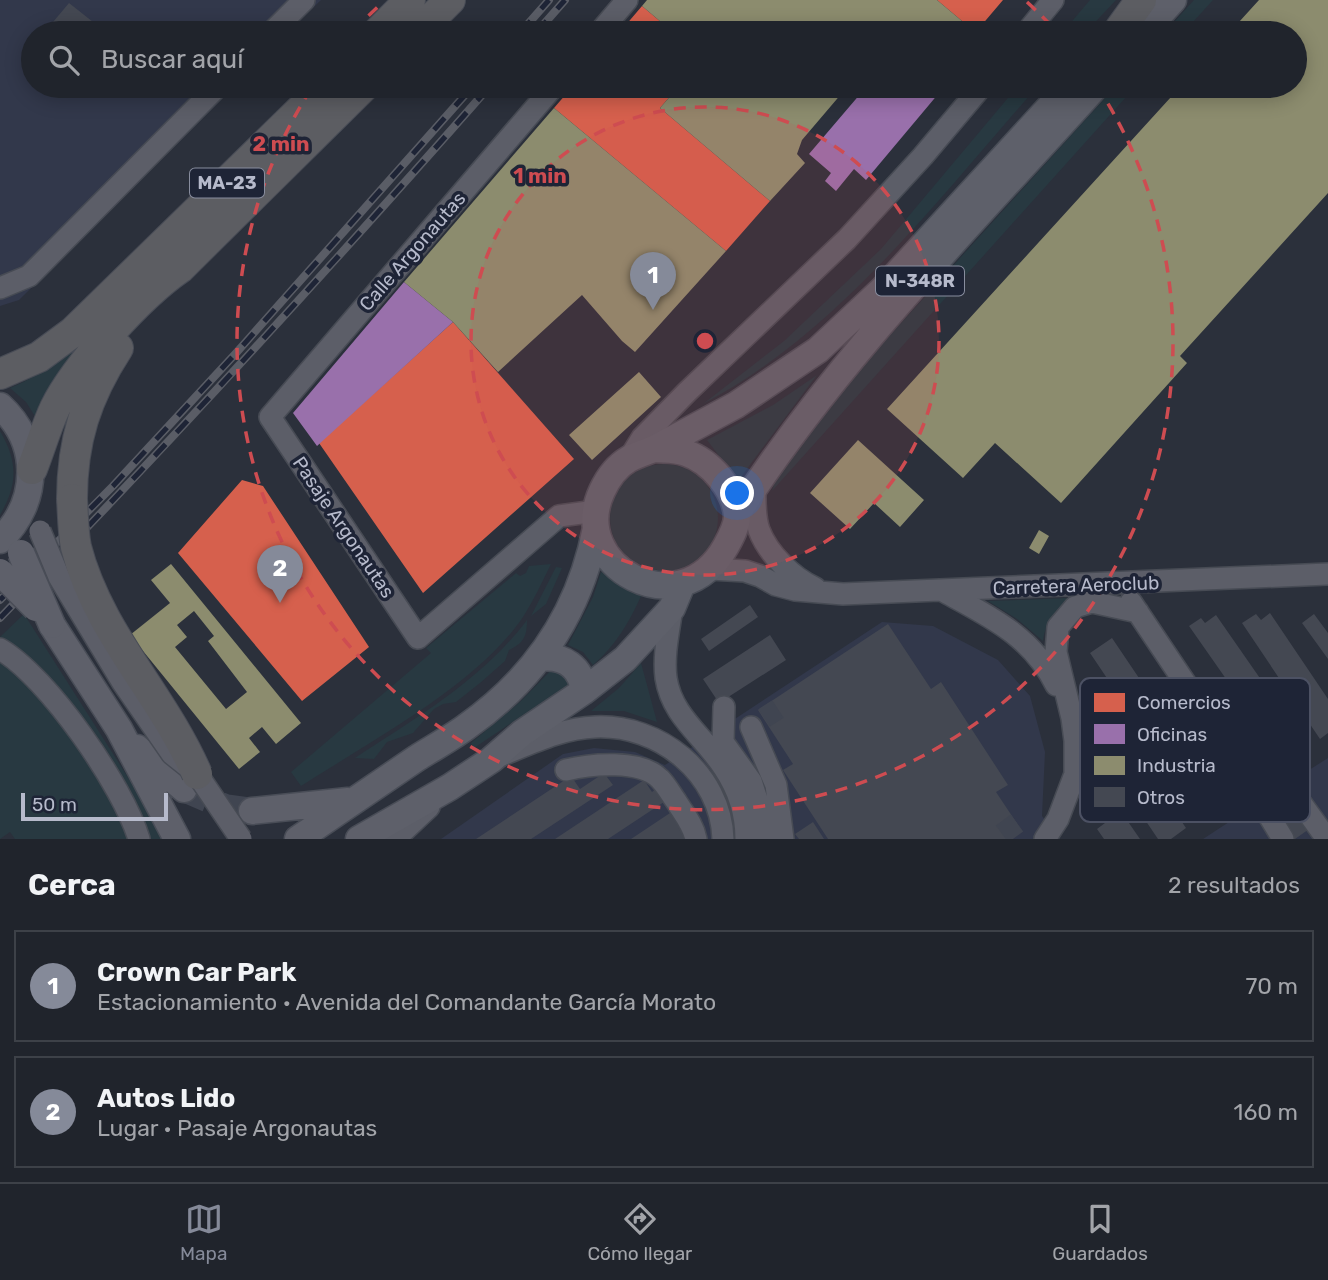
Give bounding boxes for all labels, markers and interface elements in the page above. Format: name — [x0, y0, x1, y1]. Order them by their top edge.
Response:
search box — [21, 21, 1307, 98]
icon: search — [45, 41, 83, 79]
text: Buscar aquí — [101, 44, 243, 75]
text: 2 min — [253, 131, 309, 156]
text: 1 min — [513, 163, 567, 188]
road number: MA-23 — [190, 168, 264, 198]
street label: Calle Argonautas — [354, 187, 470, 316]
pin: 1 — [630, 252, 676, 310]
road number: N-348R — [876, 267, 964, 296]
centre of rings — [693, 329, 717, 353]
street label: Pasaje Argonautas — [288, 452, 399, 602]
your location — [720, 476, 754, 510]
pin: 2 — [257, 545, 303, 603]
street label: Carretera Aeroclub — [992, 571, 1160, 600]
legend — [1080, 678, 1310, 822]
text: Comercios — [1137, 691, 1231, 714]
text: Oficinas — [1137, 723, 1207, 746]
text: Industria — [1137, 754, 1216, 777]
text: Otros — [1137, 786, 1185, 809]
scale bar — [21, 790, 168, 822]
text: 50 m — [32, 793, 77, 816]
text: Cerca — [28, 867, 116, 903]
text: 2 resultados — [1168, 871, 1300, 899]
text: Crown Car Park — [97, 957, 297, 988]
text: 1 — [47, 972, 59, 1000]
text: 70 m — [1246, 972, 1298, 1000]
text: Estacionamiento · Avenida del Comandante García Morato — [97, 988, 716, 1016]
text: Autos Lido — [97, 1083, 235, 1114]
text: 2 — [46, 1098, 60, 1126]
text: 160 m — [1234, 1098, 1298, 1126]
text: Lugar · Pasaje Argonautas — [97, 1114, 377, 1142]
tab: Mapa — [180, 1200, 227, 1265]
tab: Cómo llegar — [587, 1200, 692, 1265]
tab: Guardados — [1052, 1200, 1148, 1265]

